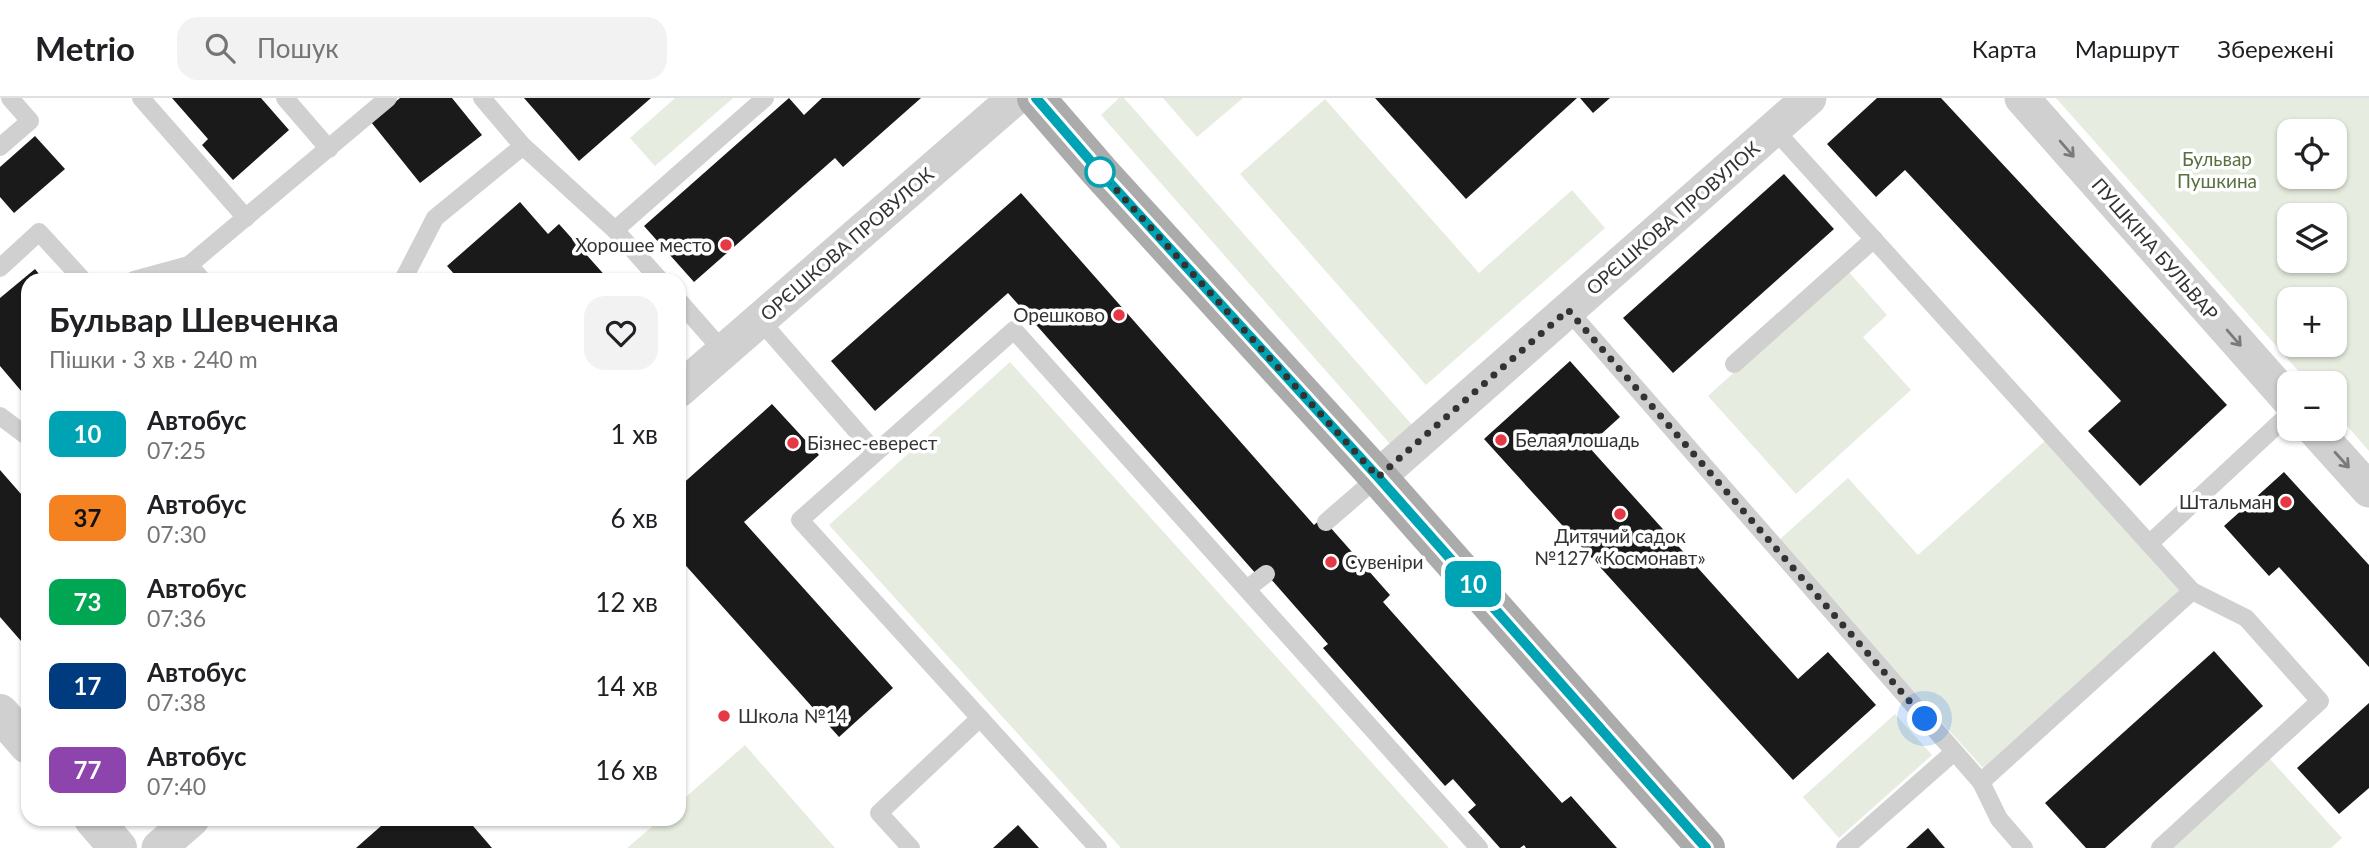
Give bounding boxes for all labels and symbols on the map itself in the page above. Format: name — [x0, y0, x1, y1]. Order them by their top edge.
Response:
street label: ОРЄШКОВА ПРОВУЛОК — [1581, 136, 1764, 299]
one-way arrow — [2059, 140, 2075, 158]
park label: Бульвар Пушкина — [2177, 147, 2257, 192]
unlabelled marker — [1085, 157, 1115, 187]
street label: ОРЄШКОВА ПРОВУЛОК — [755, 162, 938, 325]
street label: ПУШКІНА БУЛЬВАР — [2087, 173, 2223, 324]
place label: Хорошее место — [575, 233, 712, 256]
marker: Хорошее место — [718, 237, 734, 253]
place label: Орешково — [1013, 303, 1105, 326]
marker: Орешково — [1111, 307, 1127, 323]
one-way arrow — [2226, 329, 2242, 347]
place label: Белая лошадь — [1515, 428, 1639, 451]
place label: Бізнес-еверест — [807, 431, 938, 454]
marker: Белая лошадь — [1493, 432, 1509, 448]
marker: Бізнес-еверест — [785, 435, 801, 451]
one-way arrow — [2333, 450, 2349, 468]
place label: Штальман — [2179, 490, 2272, 513]
marker: Штальман — [2278, 494, 2294, 510]
marker: Дитячий садок №127 «Космонавт» — [1612, 506, 1628, 522]
place label: Дитячий садок №127 «Космонавт» — [1534, 524, 1706, 569]
place label: Сувеніри — [1345, 550, 1423, 573]
marker: Сувеніри — [1323, 554, 1339, 570]
line badge: 10 — [1442, 561, 1504, 607]
your location — [1907, 701, 1942, 736]
place label: Школа №14 — [738, 704, 848, 727]
marker: Школа №14 — [716, 708, 732, 724]

